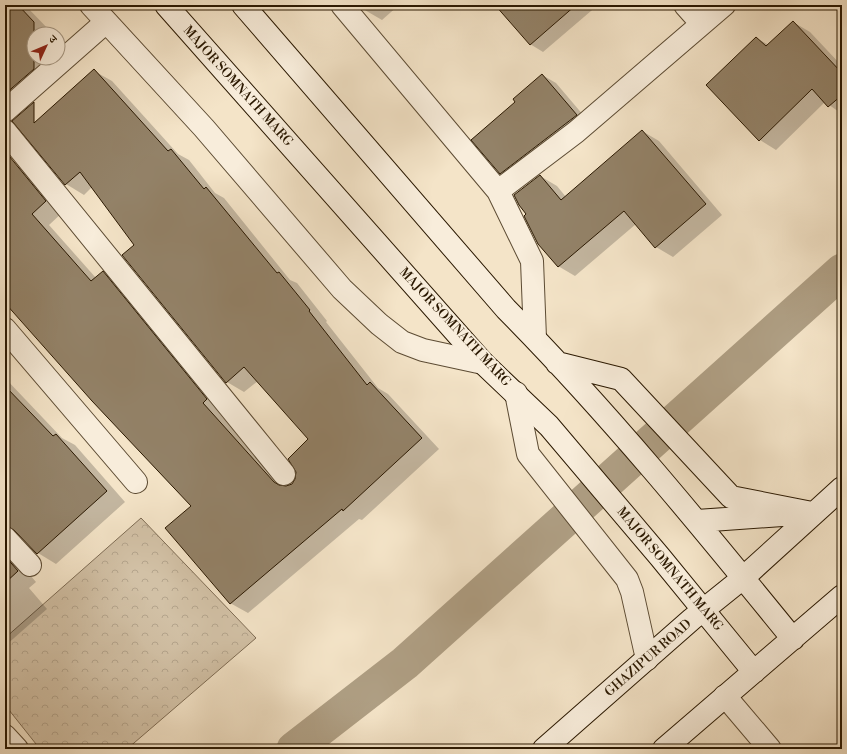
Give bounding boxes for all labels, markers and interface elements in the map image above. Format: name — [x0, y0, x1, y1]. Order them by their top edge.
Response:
street label: MAJOR SOMNATH MARG — [180, 22, 297, 150]
north arrow — [26, 26, 66, 66]
text: उ — [45, 32, 60, 48]
street label: MAJOR SOMNATH MARG — [396, 264, 515, 390]
street label: MAJOR SOMNATH MARG — [614, 504, 727, 634]
street label: GHAZIPUR ROAD — [601, 616, 695, 700]

